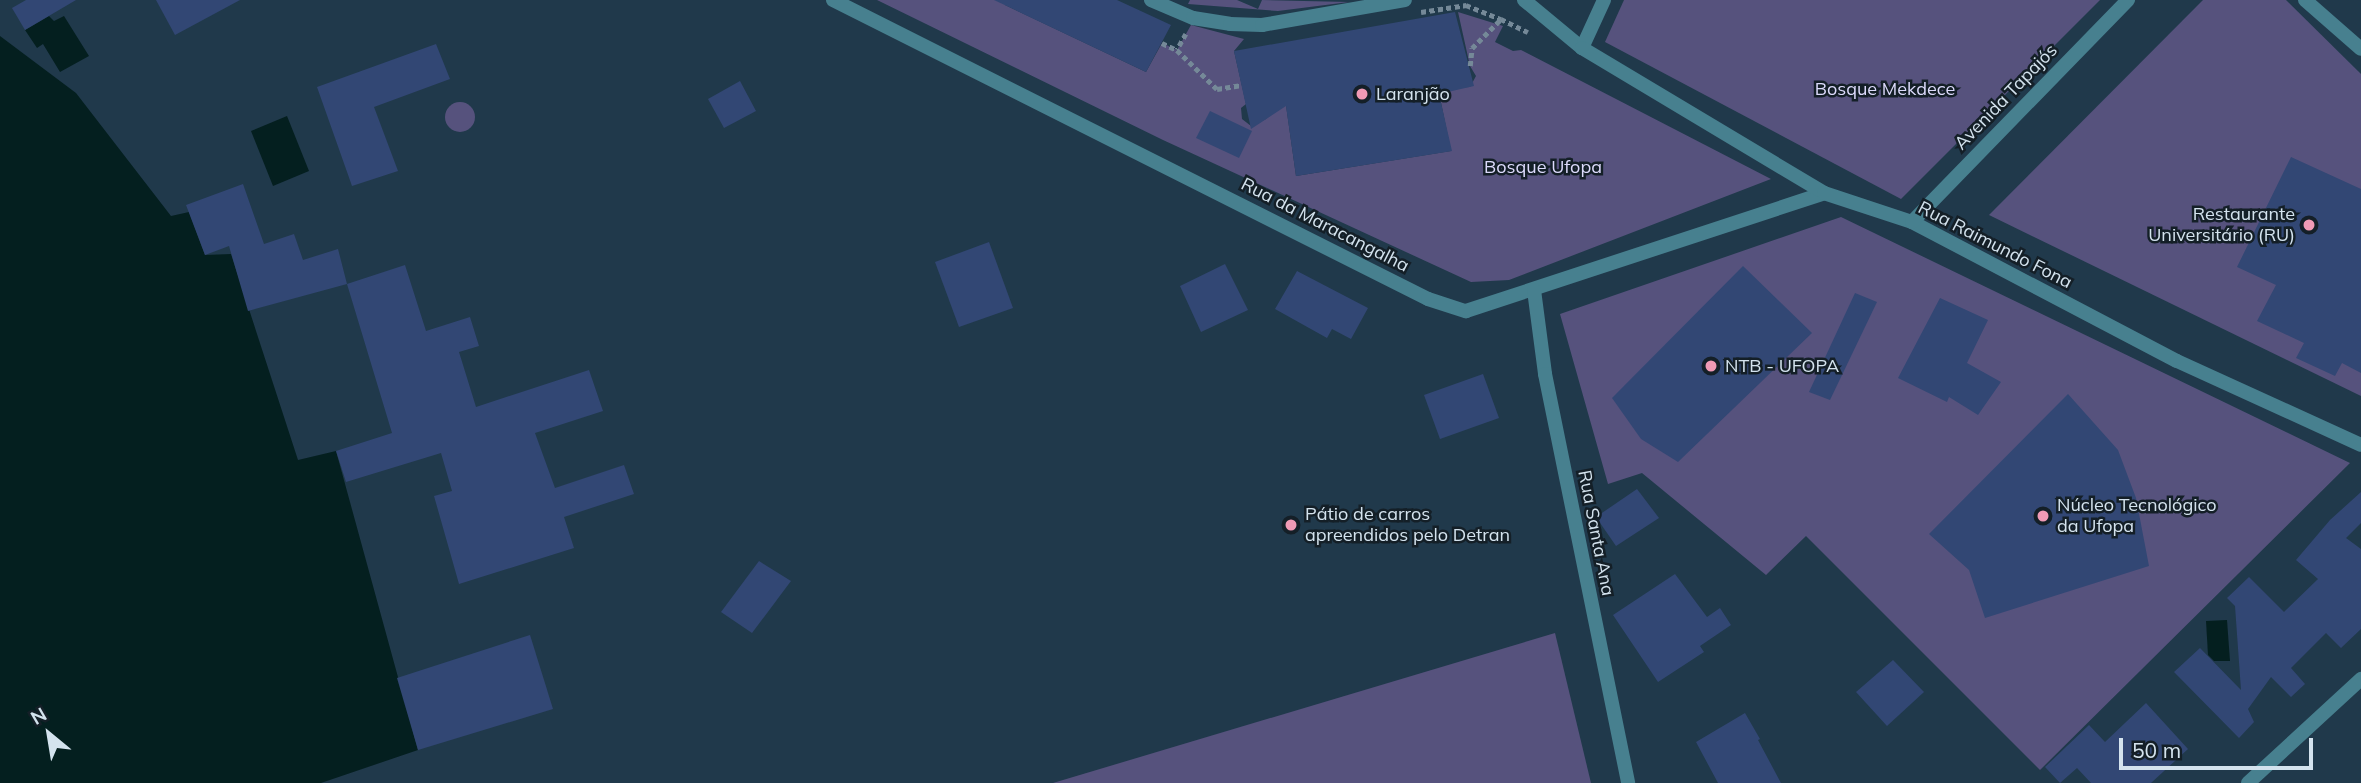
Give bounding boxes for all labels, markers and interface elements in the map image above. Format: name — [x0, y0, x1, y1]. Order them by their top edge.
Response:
street label: Avenida Tapajós — [1950, 40, 2062, 154]
park label: Bosque Mekdece — [1815, 78, 1955, 100]
place label: Laranjão — [1376, 83, 1450, 105]
marker: Laranjão — [1354, 86, 1370, 102]
park label: Bosque Ufopa — [1484, 156, 1602, 178]
street label: Rua da Maracangalha — [1237, 173, 1413, 277]
street label: Rua Raimundo Fona — [1914, 197, 2076, 293]
place label: Restaurante Universitário (RU) — [2148, 204, 2295, 246]
marker: Restaurante Universitário (RU) — [2301, 217, 2317, 233]
place label: NTB - UFOPA — [1725, 355, 1839, 377]
marker: NTB - UFOPA — [1703, 358, 1719, 374]
street label: Rua Santa Ana — [1573, 468, 1619, 598]
place label: Núcleo Tecnológico da Ufopa — [2057, 495, 2217, 538]
place label: Pátio de carros apreendidos pelo Detran — [1305, 504, 1510, 546]
marker: Núcleo Tecnológico da Ufopa — [2035, 508, 2051, 524]
marker: Pátio de carros apreendidos pelo Detran — [1283, 517, 1299, 533]
north arrow — [14, 699, 84, 769]
text: N — [26, 702, 51, 730]
scale bar — [2123, 724, 2317, 768]
text: 50 m — [2132, 737, 2181, 763]

